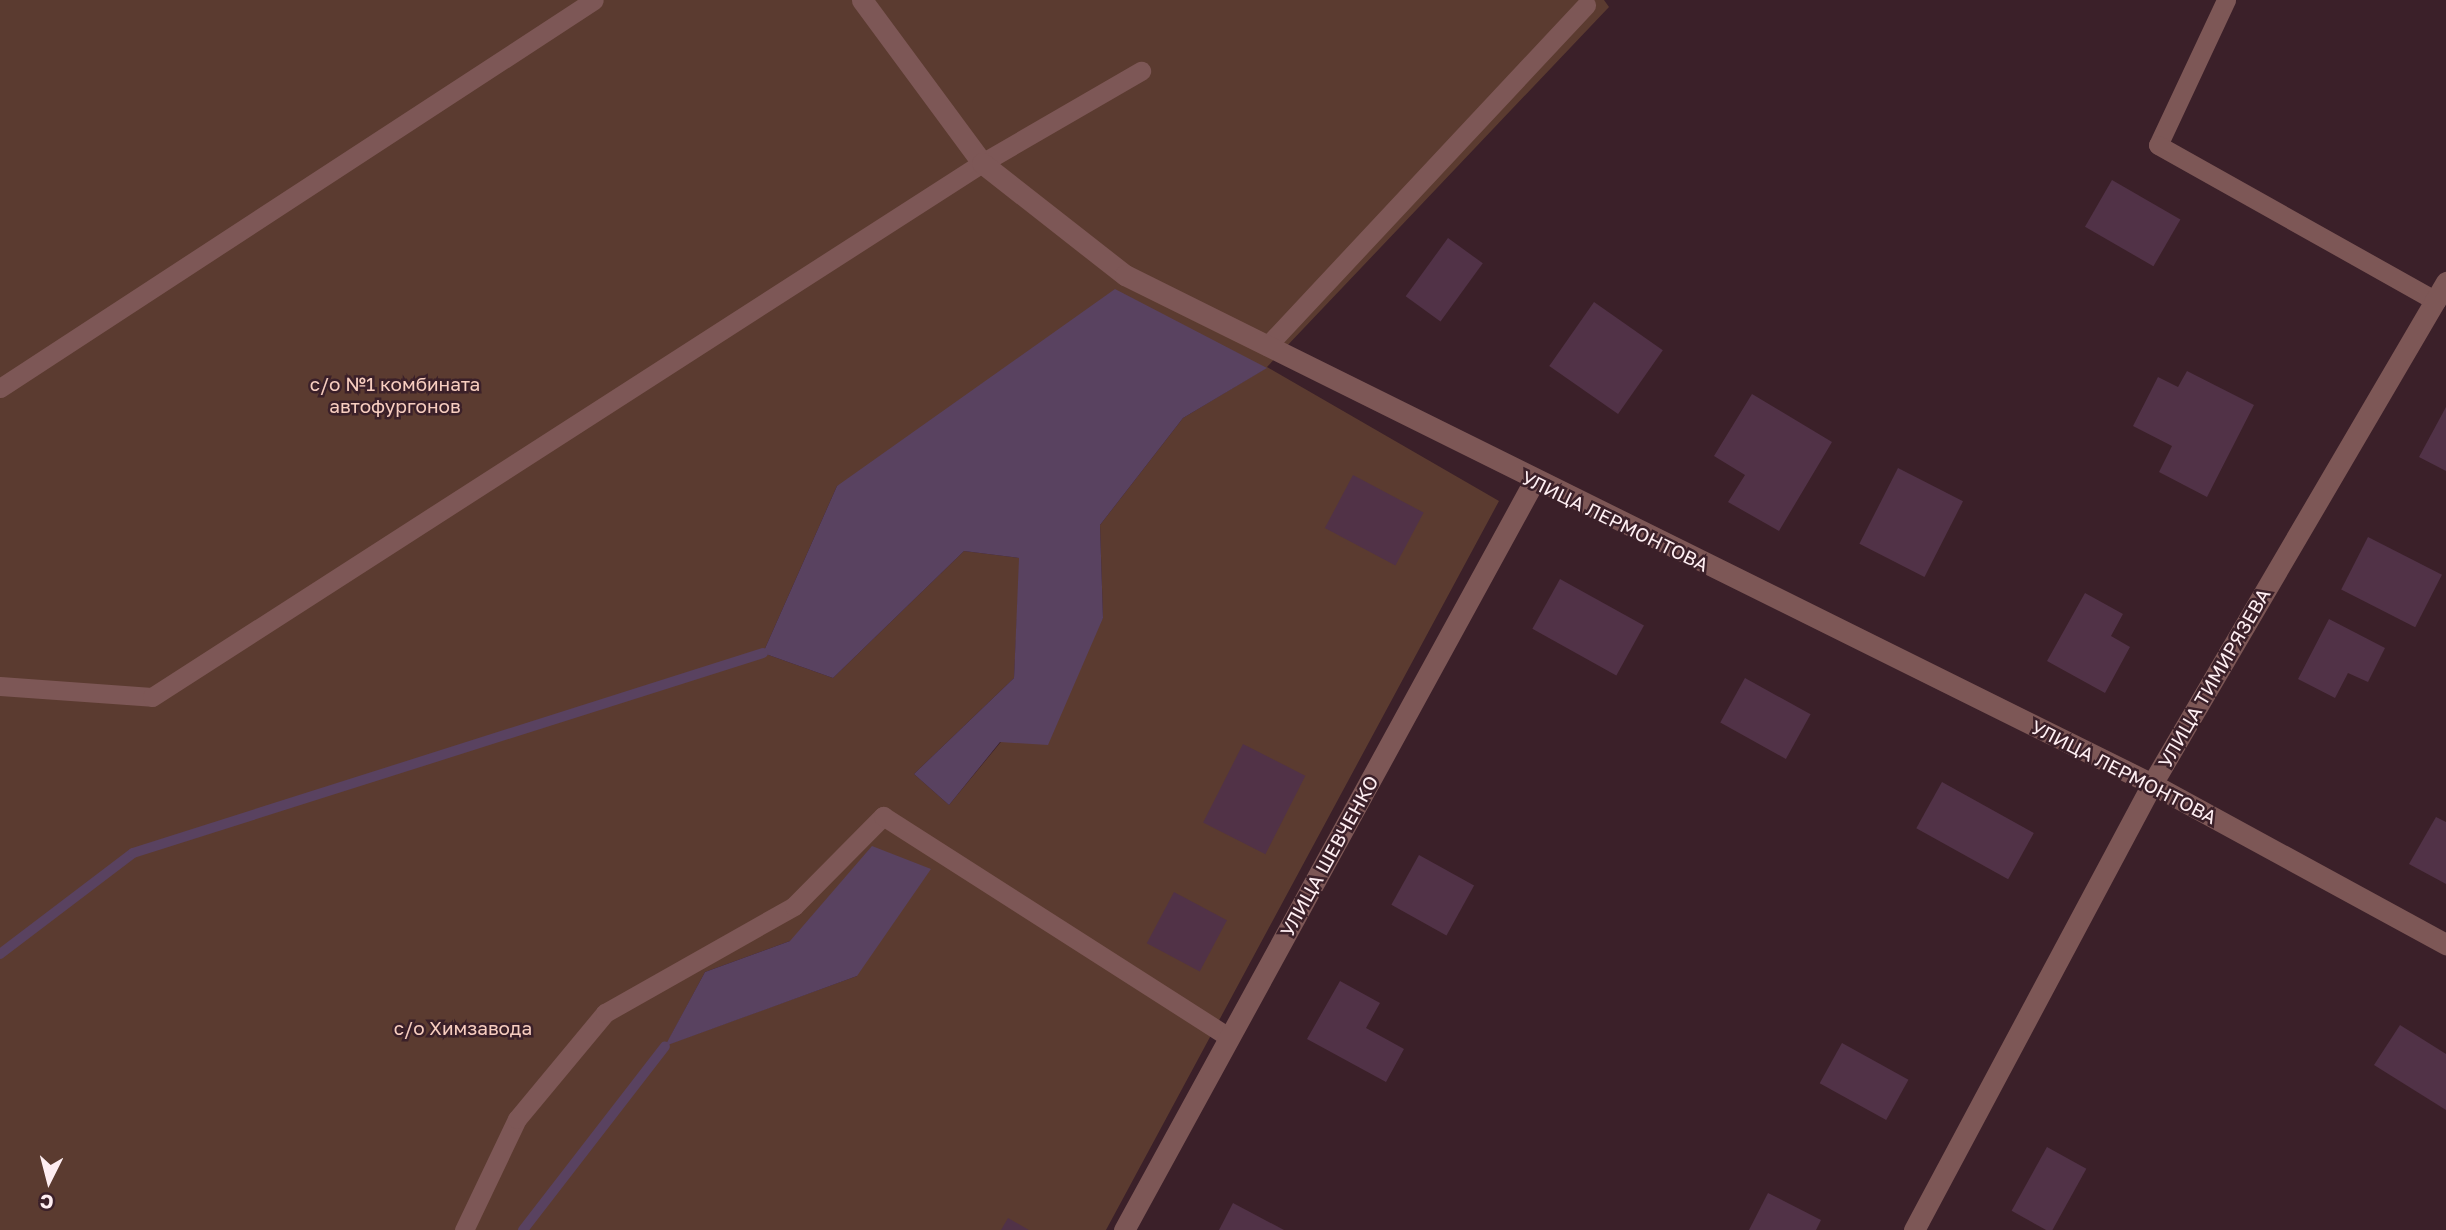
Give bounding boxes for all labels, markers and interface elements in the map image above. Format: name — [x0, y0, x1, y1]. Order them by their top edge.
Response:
park label: с/о №1 комбината автофургонов — [310, 373, 480, 417]
street label: УЛИЦА ЛЕРМОНТОВА — [1518, 466, 1712, 576]
street label: УЛИЦА ТИМИРЯЗЕВА — [2153, 584, 2275, 772]
street label: УЛИЦА ЛЕРМОНТОВА — [2027, 715, 2221, 829]
street label: УЛИЦА ШЕВЧЕНКО — [1275, 771, 1383, 941]
park label: с/о Химзавода — [394, 1017, 532, 1039]
north arrow — [14, 1146, 84, 1216]
text: С — [39, 1190, 55, 1215]

